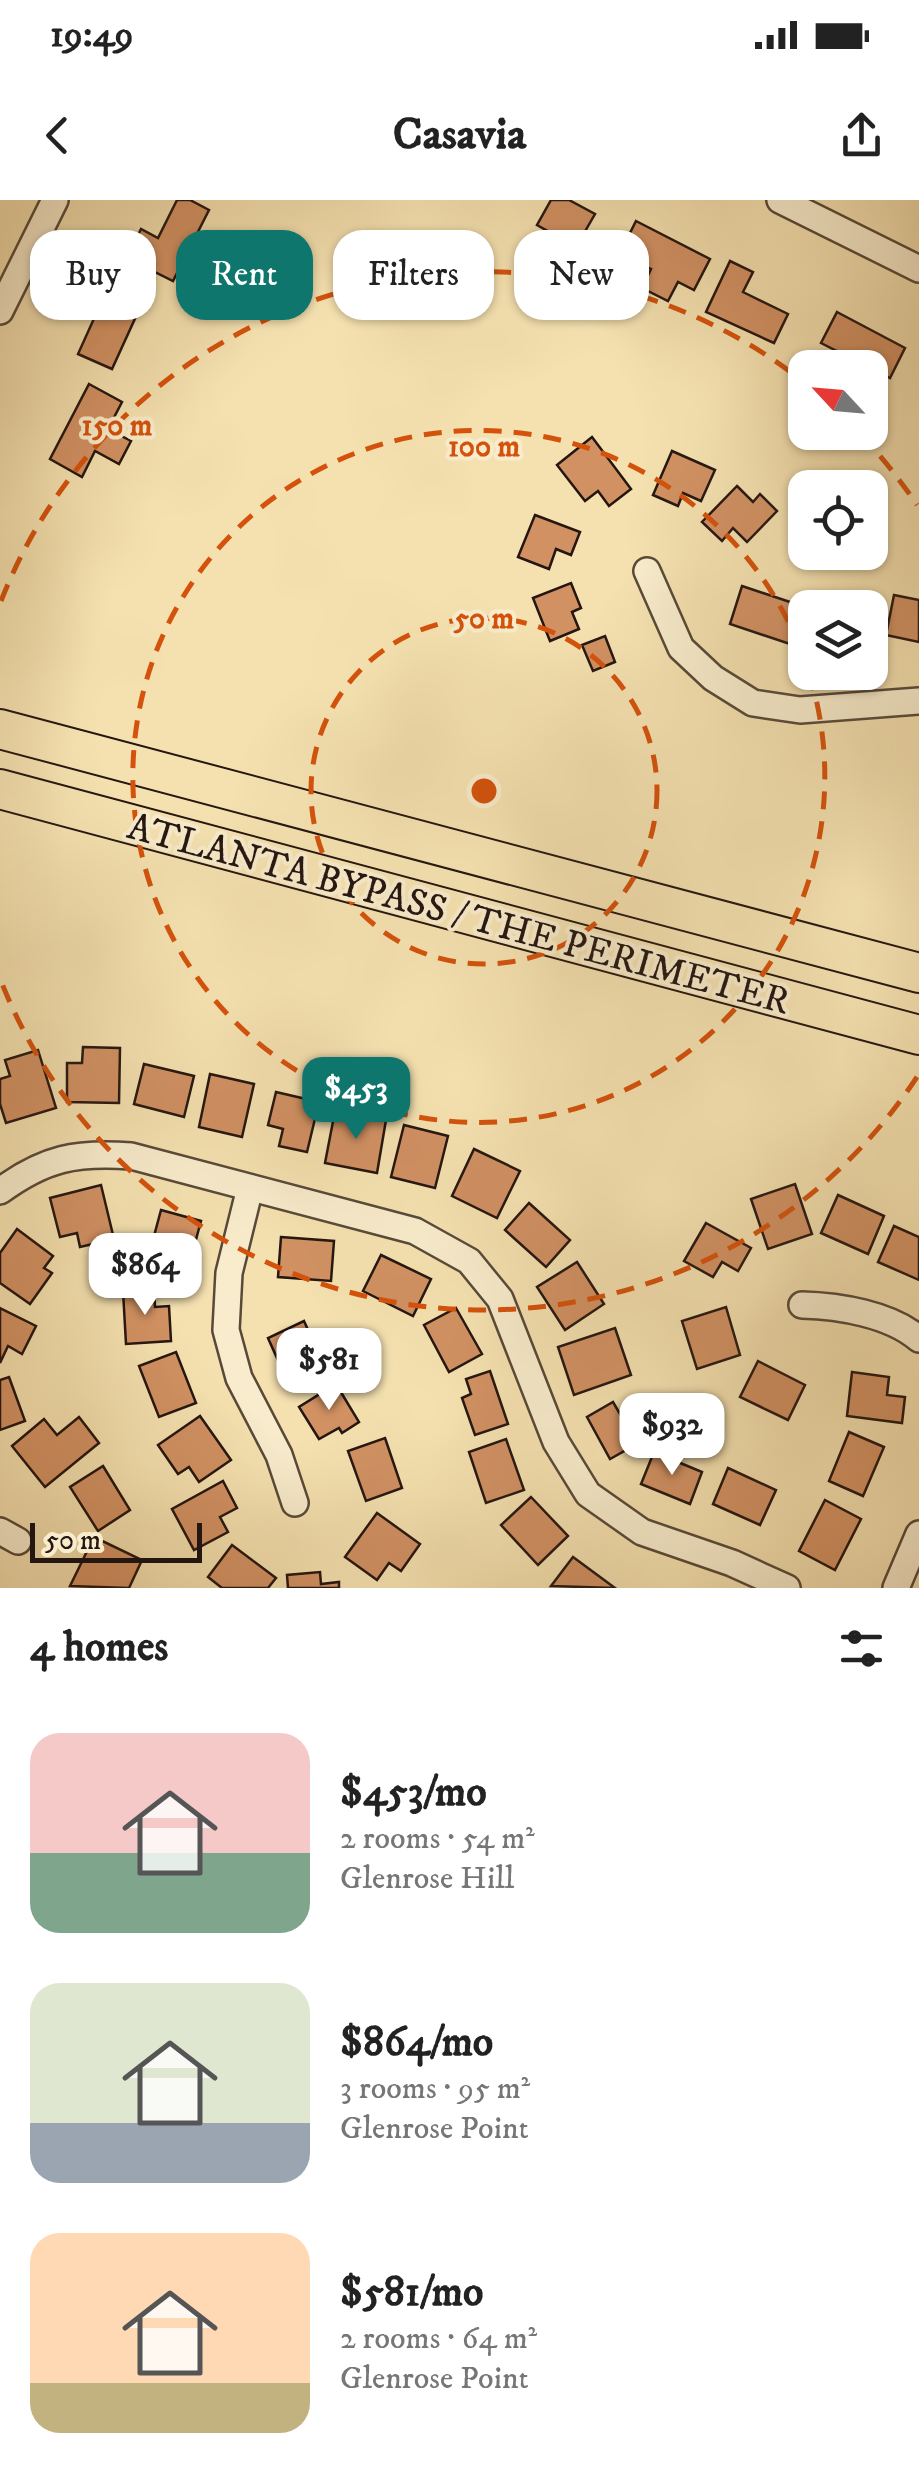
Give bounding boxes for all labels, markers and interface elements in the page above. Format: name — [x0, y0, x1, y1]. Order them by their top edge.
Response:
text: 19:49 — [50, 11, 134, 59]
text: Casavia — [393, 107, 526, 163]
icon: back — [30, 108, 85, 163]
icon: share — [834, 108, 889, 163]
chip: Buy — [30, 230, 156, 320]
chip: Rent — [176, 230, 313, 320]
chip: Filters — [333, 230, 494, 320]
chip: New — [514, 230, 649, 320]
north arrow — [788, 350, 888, 450]
map controls — [788, 350, 888, 690]
text: 150 m — [82, 408, 153, 445]
text: 100 m — [448, 429, 521, 466]
button: locate — [788, 470, 888, 570]
button: layers — [788, 590, 888, 690]
text: 50 m — [453, 601, 514, 638]
centre of rings — [466, 773, 502, 809]
street label: ATLANTA BYPASS / THE PERIMETER — [122, 803, 795, 1027]
pin: $453 — [297, 1057, 415, 1142]
text: $453 — [324, 1069, 388, 1109]
pin: $864 — [86, 1233, 204, 1318]
text: $864 — [111, 1245, 179, 1285]
pin: $581 — [270, 1328, 388, 1413]
text: $581 — [298, 1340, 360, 1380]
pin: $932 — [613, 1393, 731, 1478]
text: $932 — [641, 1405, 703, 1445]
scale bar — [30, 1518, 202, 1562]
text: 50 m — [45, 1523, 101, 1558]
icon: filters — [834, 1621, 889, 1676]
text: 4 homes — [30, 1622, 168, 1674]
text: $453/mo — [340, 1767, 487, 1819]
icon: home — [110, 1773, 230, 1893]
text: 2 rooms · 54 m² — [340, 1819, 535, 1859]
text: Glenrose Hill — [340, 1859, 514, 1899]
text: $864/mo — [340, 2017, 493, 2069]
icon: home — [110, 2023, 230, 2143]
text: 3 rooms · 95 m² — [340, 2069, 530, 2109]
text: Glenrose Point — [340, 2109, 529, 2149]
text: $581/mo — [340, 2267, 483, 2319]
icon: home — [110, 2273, 230, 2393]
text: 2 rooms · 64 m² — [340, 2319, 537, 2359]
text: Glenrose Point — [340, 2359, 529, 2399]

